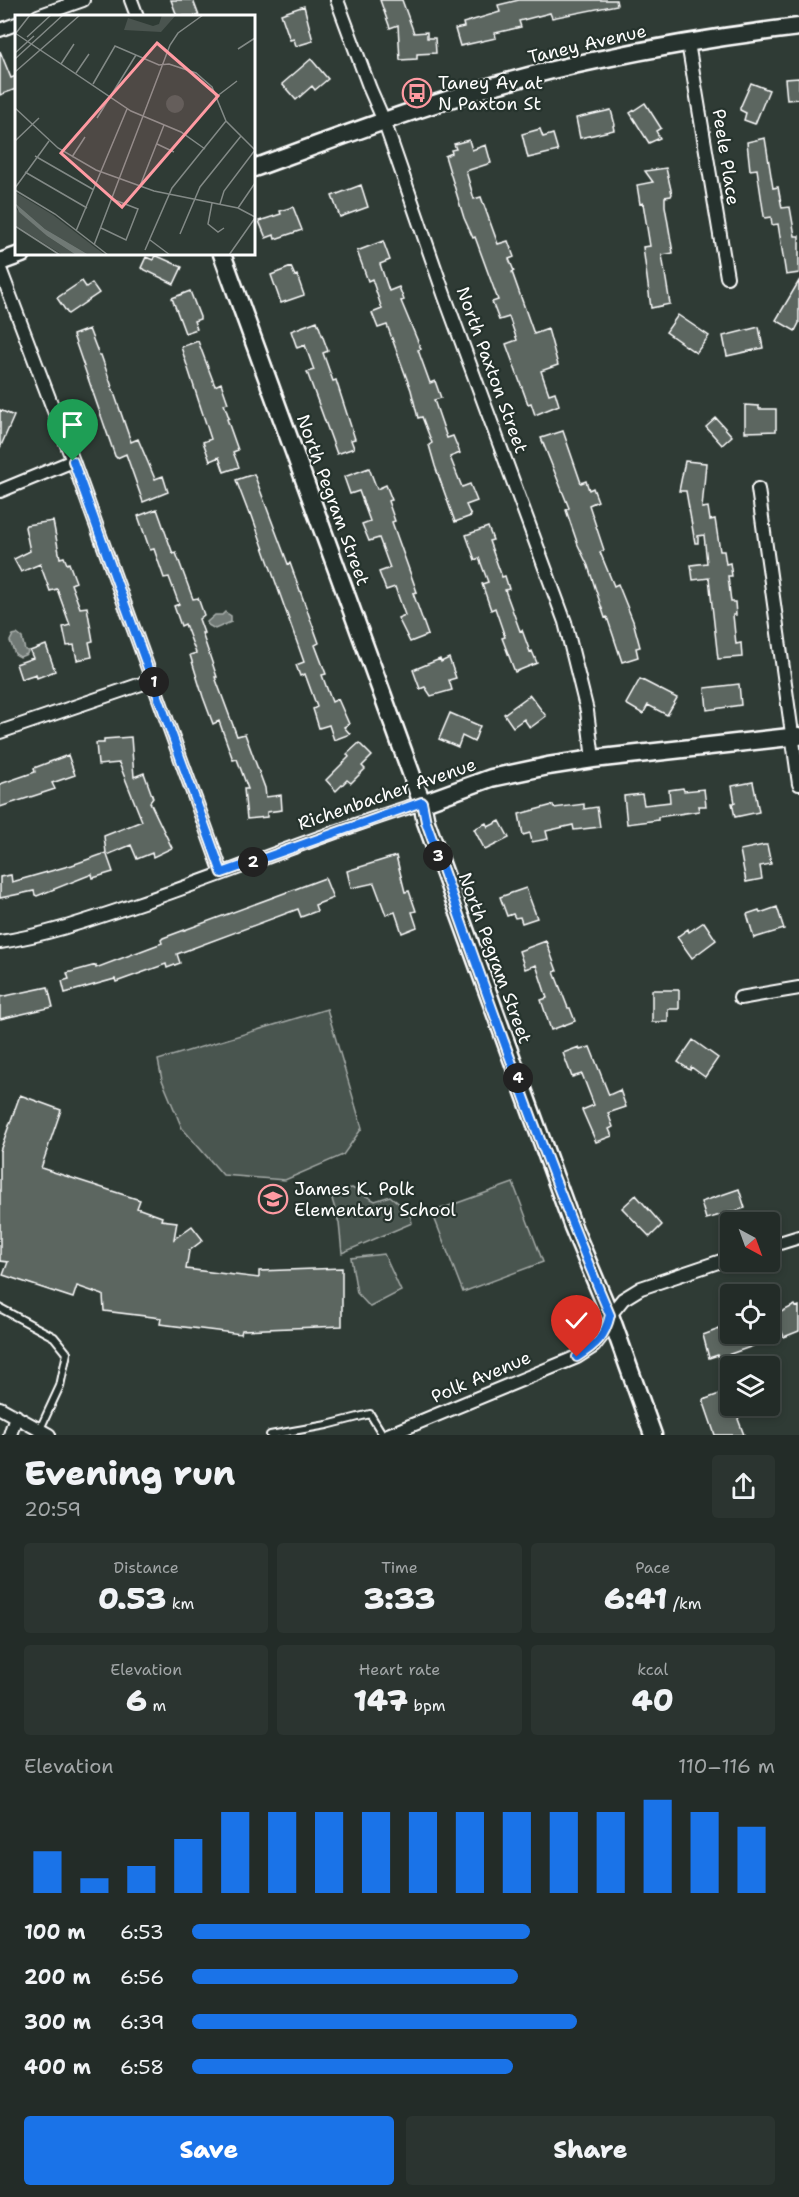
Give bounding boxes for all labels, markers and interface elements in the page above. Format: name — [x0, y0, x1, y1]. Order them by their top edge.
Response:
inset map — [15, 15, 255, 255]
street label: Taney Avenue — [525, 19, 649, 69]
place label: Taney Av at N Paxton St — [438, 71, 543, 116]
bus stop icon: Taney Av at N Paxton St — [401, 77, 433, 109]
street label: Peele Place — [707, 107, 745, 207]
street label: North Paxton Street — [451, 283, 533, 457]
pin — [47, 399, 98, 461]
icon: arrive — [56, 408, 89, 441]
street label: North Pegram Street — [291, 411, 375, 589]
pin: 1 — [139, 667, 169, 697]
text: 1 — [150, 671, 158, 692]
street label: Richenbacher Avenue — [295, 752, 479, 836]
pin: 3 — [423, 841, 453, 871]
text: 3 — [432, 845, 444, 866]
pin: 2 — [238, 847, 268, 877]
text: 2 — [247, 851, 259, 872]
street label: North Pegram Street — [453, 869, 537, 1047]
pin: 4 — [503, 1063, 533, 1093]
text: 4 — [512, 1067, 524, 1088]
place label: James K. Polk Elementary School — [294, 1177, 457, 1222]
school or university icon: James K. Polk Elementary School — [257, 1183, 289, 1215]
north arrow — [720, 1212, 780, 1272]
map controls — [720, 1212, 780, 1416]
button: locate — [720, 1284, 780, 1344]
pin — [551, 1295, 602, 1357]
icon: check — [560, 1304, 593, 1337]
street label: Polk Avenue — [427, 1345, 535, 1409]
button: layers — [720, 1356, 780, 1416]
text: Evening run — [24, 1451, 235, 1496]
button: share — [712, 1455, 775, 1518]
text: 20:59 — [24, 1496, 81, 1522]
text: Distance — [113, 1557, 179, 1578]
text: Time — [381, 1557, 418, 1578]
text: Pace — [635, 1557, 670, 1578]
text: 0.53 — [98, 1578, 166, 1619]
text: 3:33 — [364, 1578, 435, 1619]
text: 6:41 — [604, 1578, 668, 1619]
text: km — [166, 1593, 194, 1614]
text: /km — [668, 1593, 702, 1614]
text: Elevation — [110, 1659, 182, 1680]
text: Heart rate — [359, 1659, 440, 1680]
text: kcal — [637, 1659, 668, 1680]
text: 6 — [126, 1680, 147, 1721]
text: 147 — [353, 1680, 408, 1721]
text: 40 — [632, 1680, 674, 1721]
text: m — [147, 1695, 166, 1716]
text: bpm — [408, 1695, 446, 1716]
text: Elevation — [24, 1753, 114, 1779]
text: 110–116 m — [678, 1753, 775, 1779]
text: 100 m — [24, 1919, 86, 1945]
text: 6:53 — [120, 1919, 164, 1945]
text: 200 m — [24, 1964, 91, 1990]
text: 6:56 — [120, 1964, 164, 1990]
text: 300 m — [24, 2009, 91, 2035]
text: 6:39 — [120, 2009, 165, 2035]
text: 400 m — [24, 2054, 91, 2080]
text: 6:58 — [120, 2054, 164, 2080]
button: Save — [24, 2116, 394, 2185]
button: Share — [406, 2116, 775, 2185]

